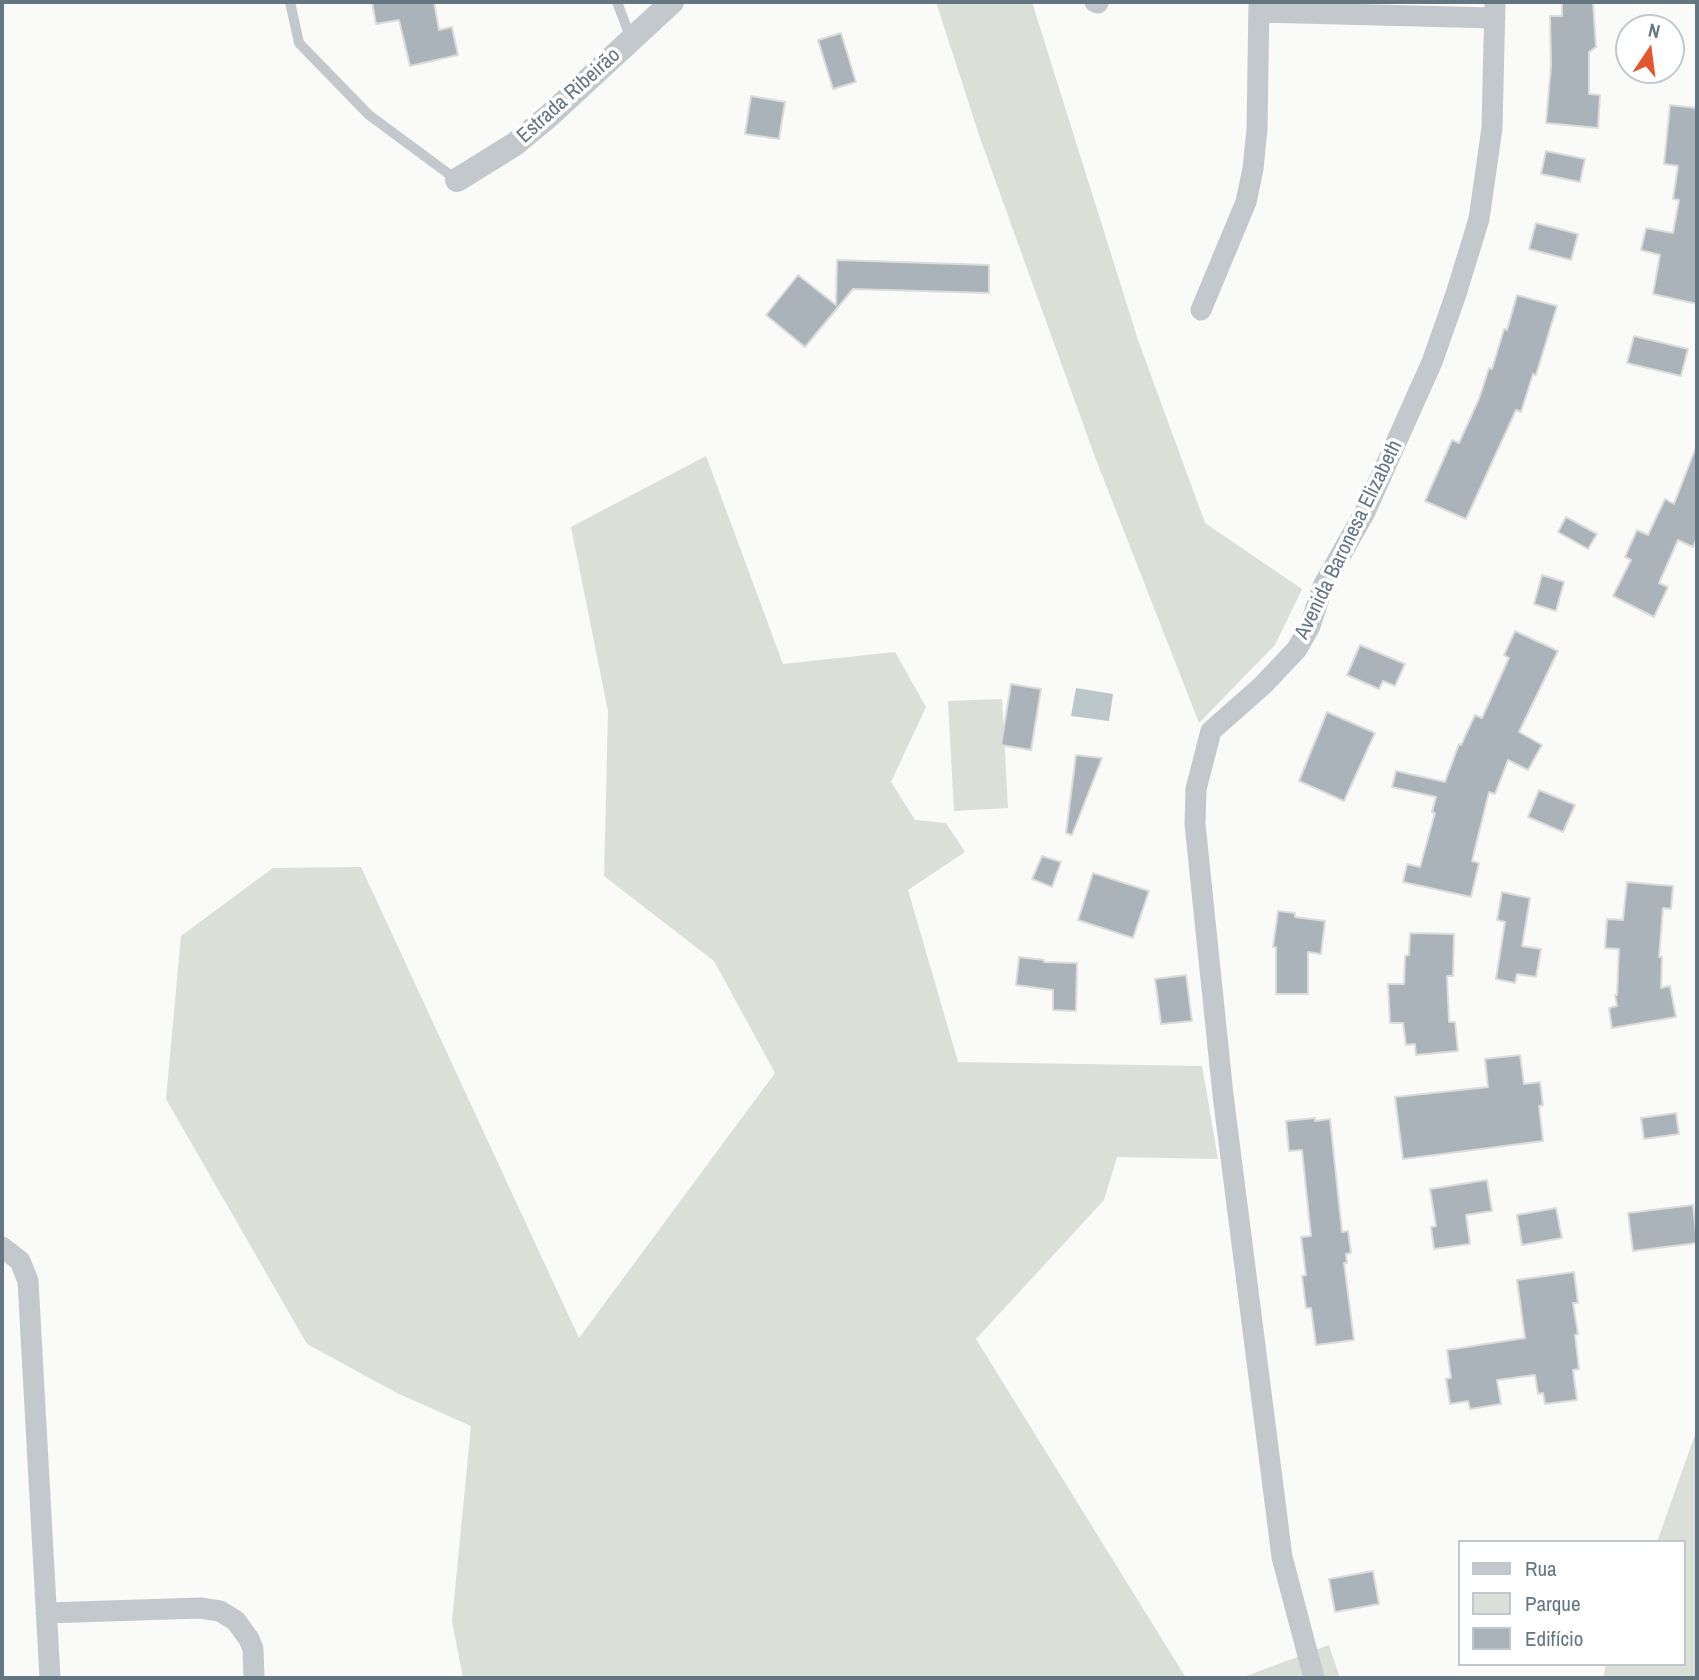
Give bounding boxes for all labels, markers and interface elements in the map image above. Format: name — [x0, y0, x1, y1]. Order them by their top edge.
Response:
north arrow — [1615, 14, 1685, 84]
text: N — [1646, 17, 1663, 44]
street label: Estrada Ribeirão — [512, 43, 626, 149]
street label: Avenida Baronesa Elizabeth — [1290, 437, 1408, 643]
legend — [1458, 1540, 1685, 1666]
text: Rua — [1525, 1554, 1557, 1583]
text: Parque — [1525, 1589, 1581, 1618]
text: Edifício — [1525, 1624, 1583, 1653]

